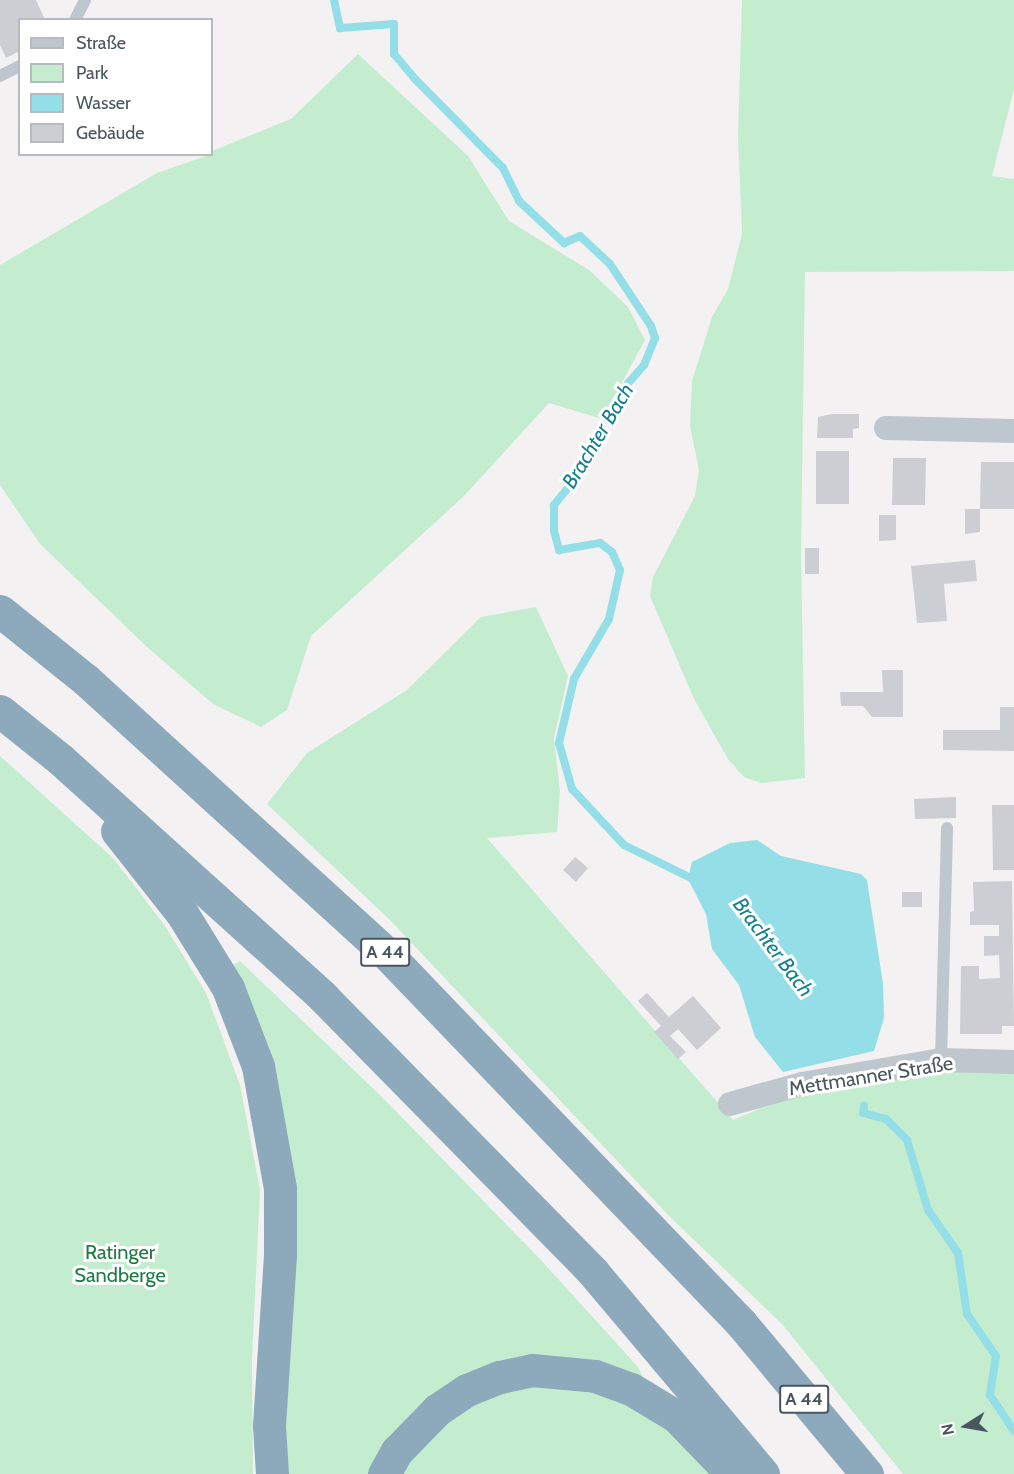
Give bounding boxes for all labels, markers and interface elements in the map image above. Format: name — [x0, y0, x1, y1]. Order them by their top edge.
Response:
legend — [18, 18, 213, 156]
text: Straße — [76, 32, 126, 54]
text: Park — [76, 62, 108, 84]
text: Wasser — [76, 92, 131, 114]
text: Gebäude — [76, 122, 145, 144]
water label: Brachter Bach — [557, 379, 639, 493]
water label: Brachter Bach — [728, 892, 818, 1002]
road number: A 44 — [360, 937, 410, 967]
street label: Mettmanner Straße — [787, 1051, 955, 1101]
park label: Ratinger Sandberge — [74, 1241, 166, 1288]
road number: A 44 — [778, 1384, 830, 1414]
north arrow — [936, 1396, 996, 1456]
text: N — [937, 1422, 958, 1437]

